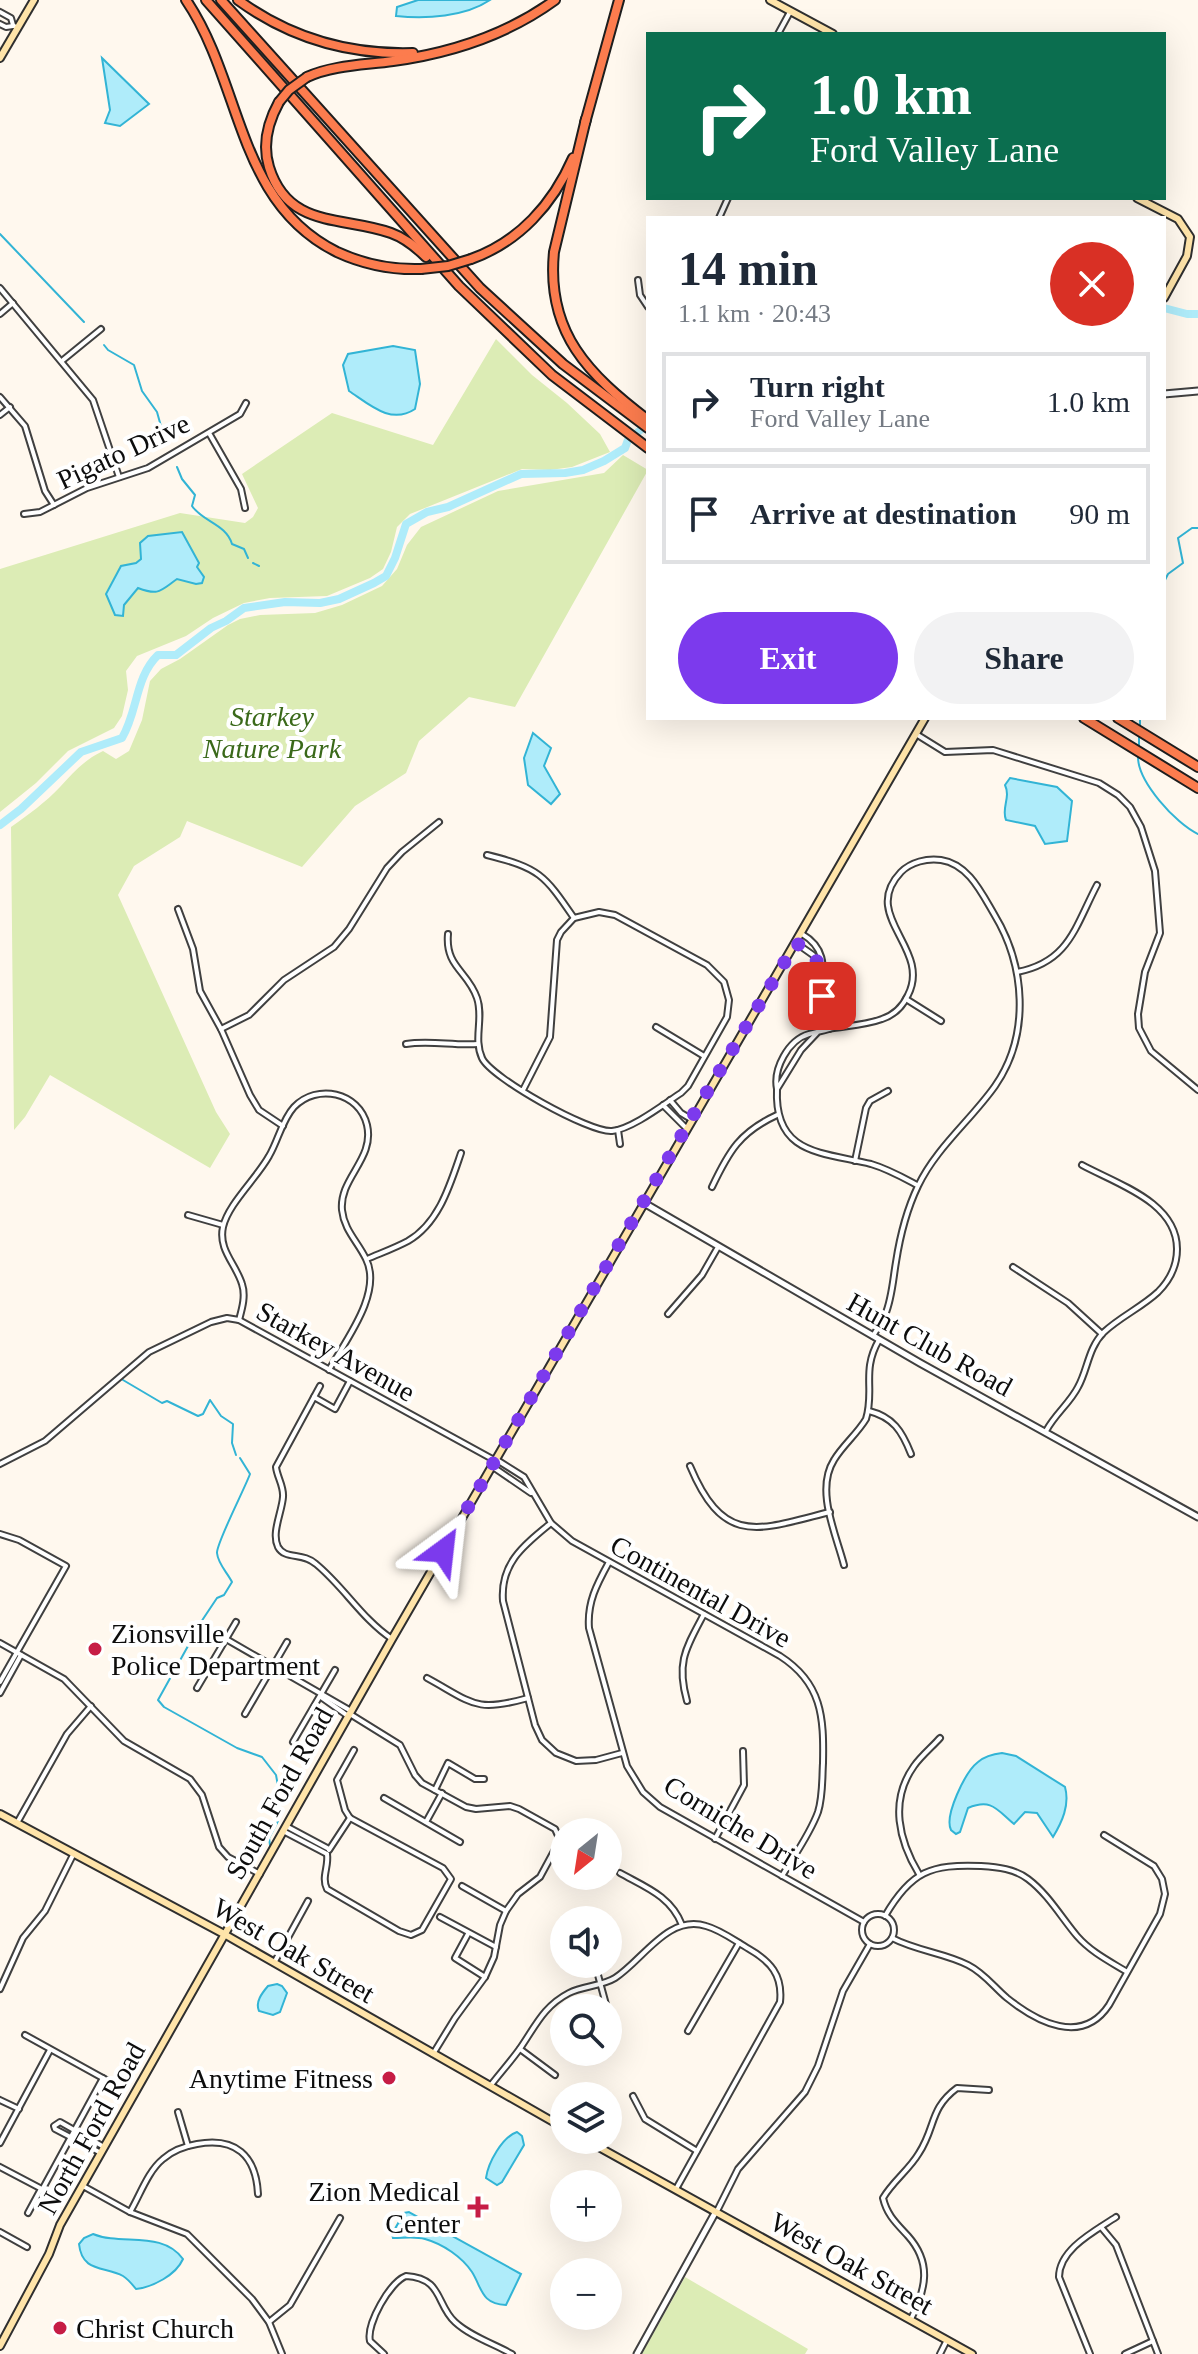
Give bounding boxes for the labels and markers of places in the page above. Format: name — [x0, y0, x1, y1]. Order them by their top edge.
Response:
pin — [788, 962, 856, 1030]
place label: Zionsville Police Department — [111, 1618, 320, 1681]
marker: Zionsville Police Department — [86, 1640, 104, 1658]
place label: Anytime Fitness — [189, 2063, 373, 2094]
marker: Anytime Fitness — [380, 2069, 398, 2087]
place label: Zion Medical Center — [308, 2176, 461, 2239]
marker: Zion Medical Center — [467, 2196, 489, 2218]
place label: Christ Church — [76, 2313, 234, 2344]
marker: Christ Church — [51, 2319, 69, 2337]

